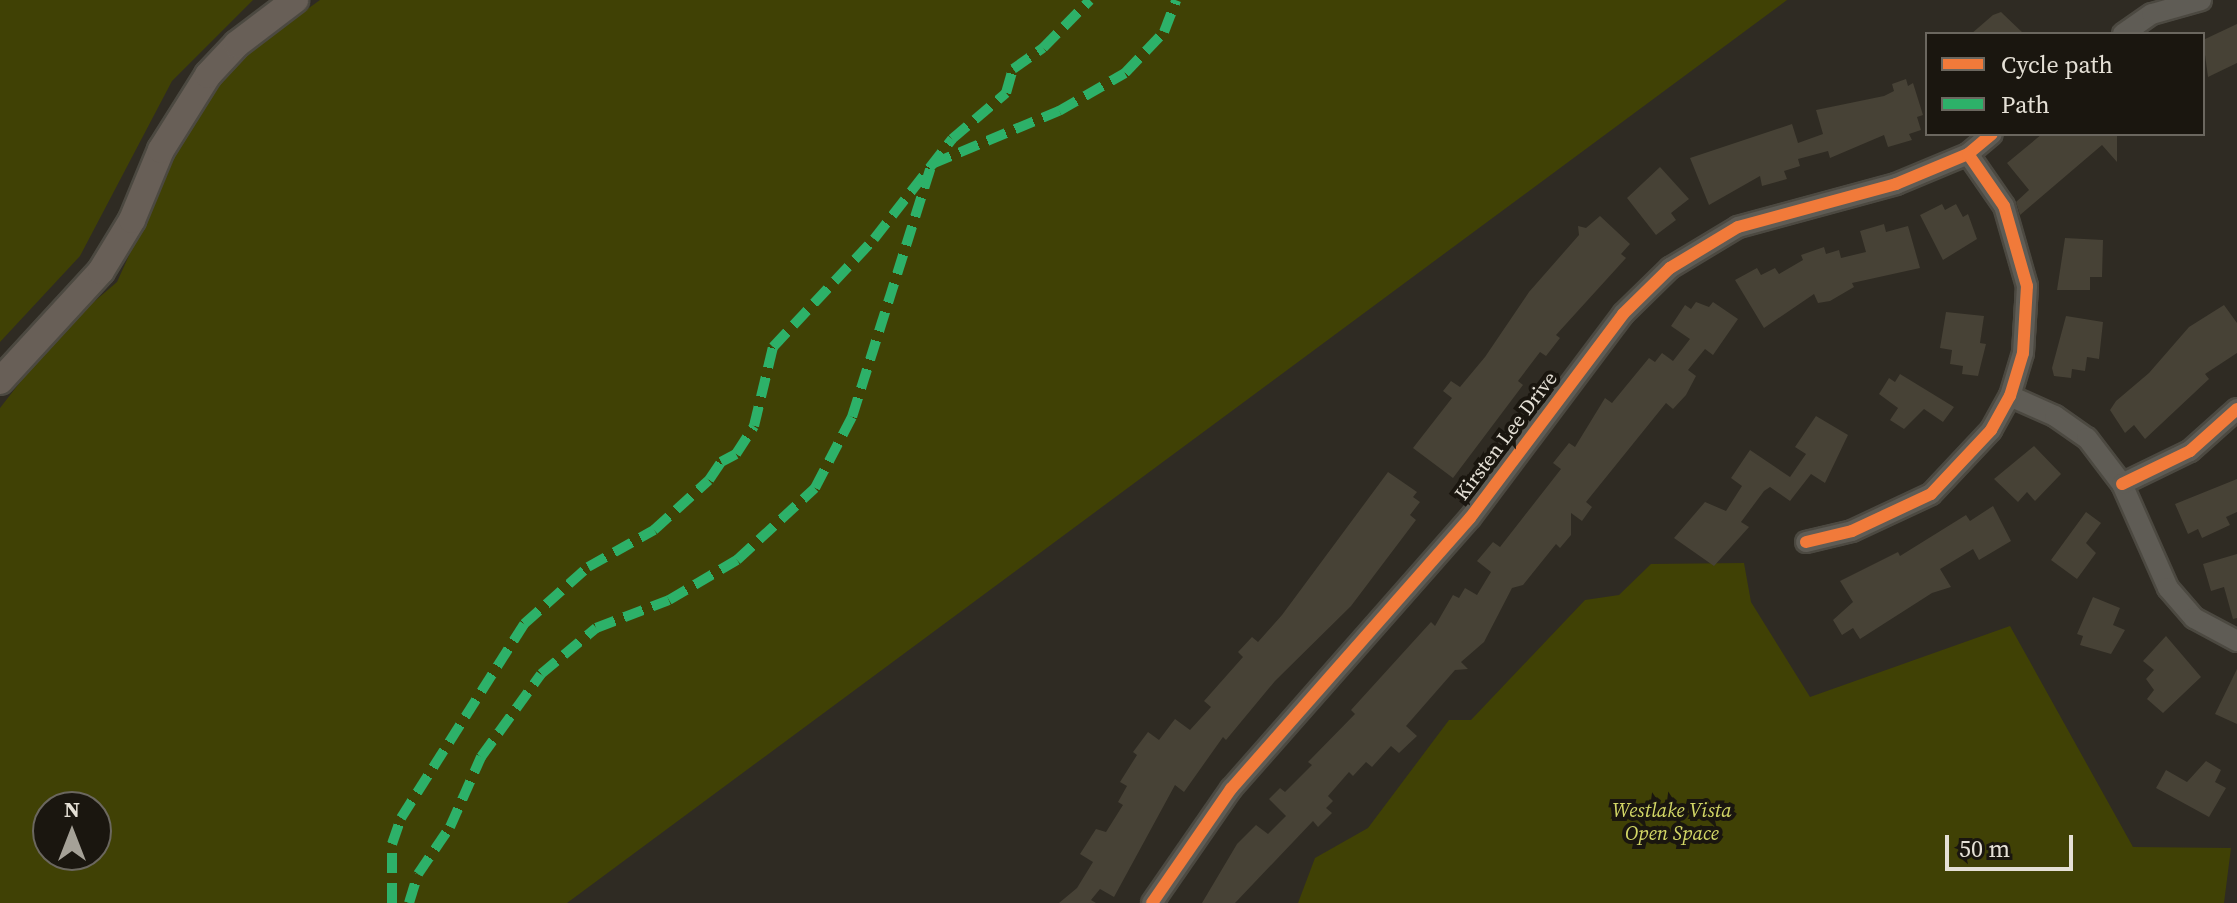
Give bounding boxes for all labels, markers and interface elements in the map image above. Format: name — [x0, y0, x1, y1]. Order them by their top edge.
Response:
legend — [1925, 32, 2205, 136]
text: Cycle path — [2001, 48, 2113, 81]
text: Path — [2001, 88, 2050, 121]
street label: Kirsten Lee Drive — [1450, 367, 1562, 505]
north arrow — [32, 791, 112, 871]
text: N — [64, 794, 80, 824]
park label: Westlake Vista Open Space — [1612, 799, 1732, 846]
scale bar — [1949, 819, 2077, 869]
text: 50 m — [1959, 832, 2010, 865]

